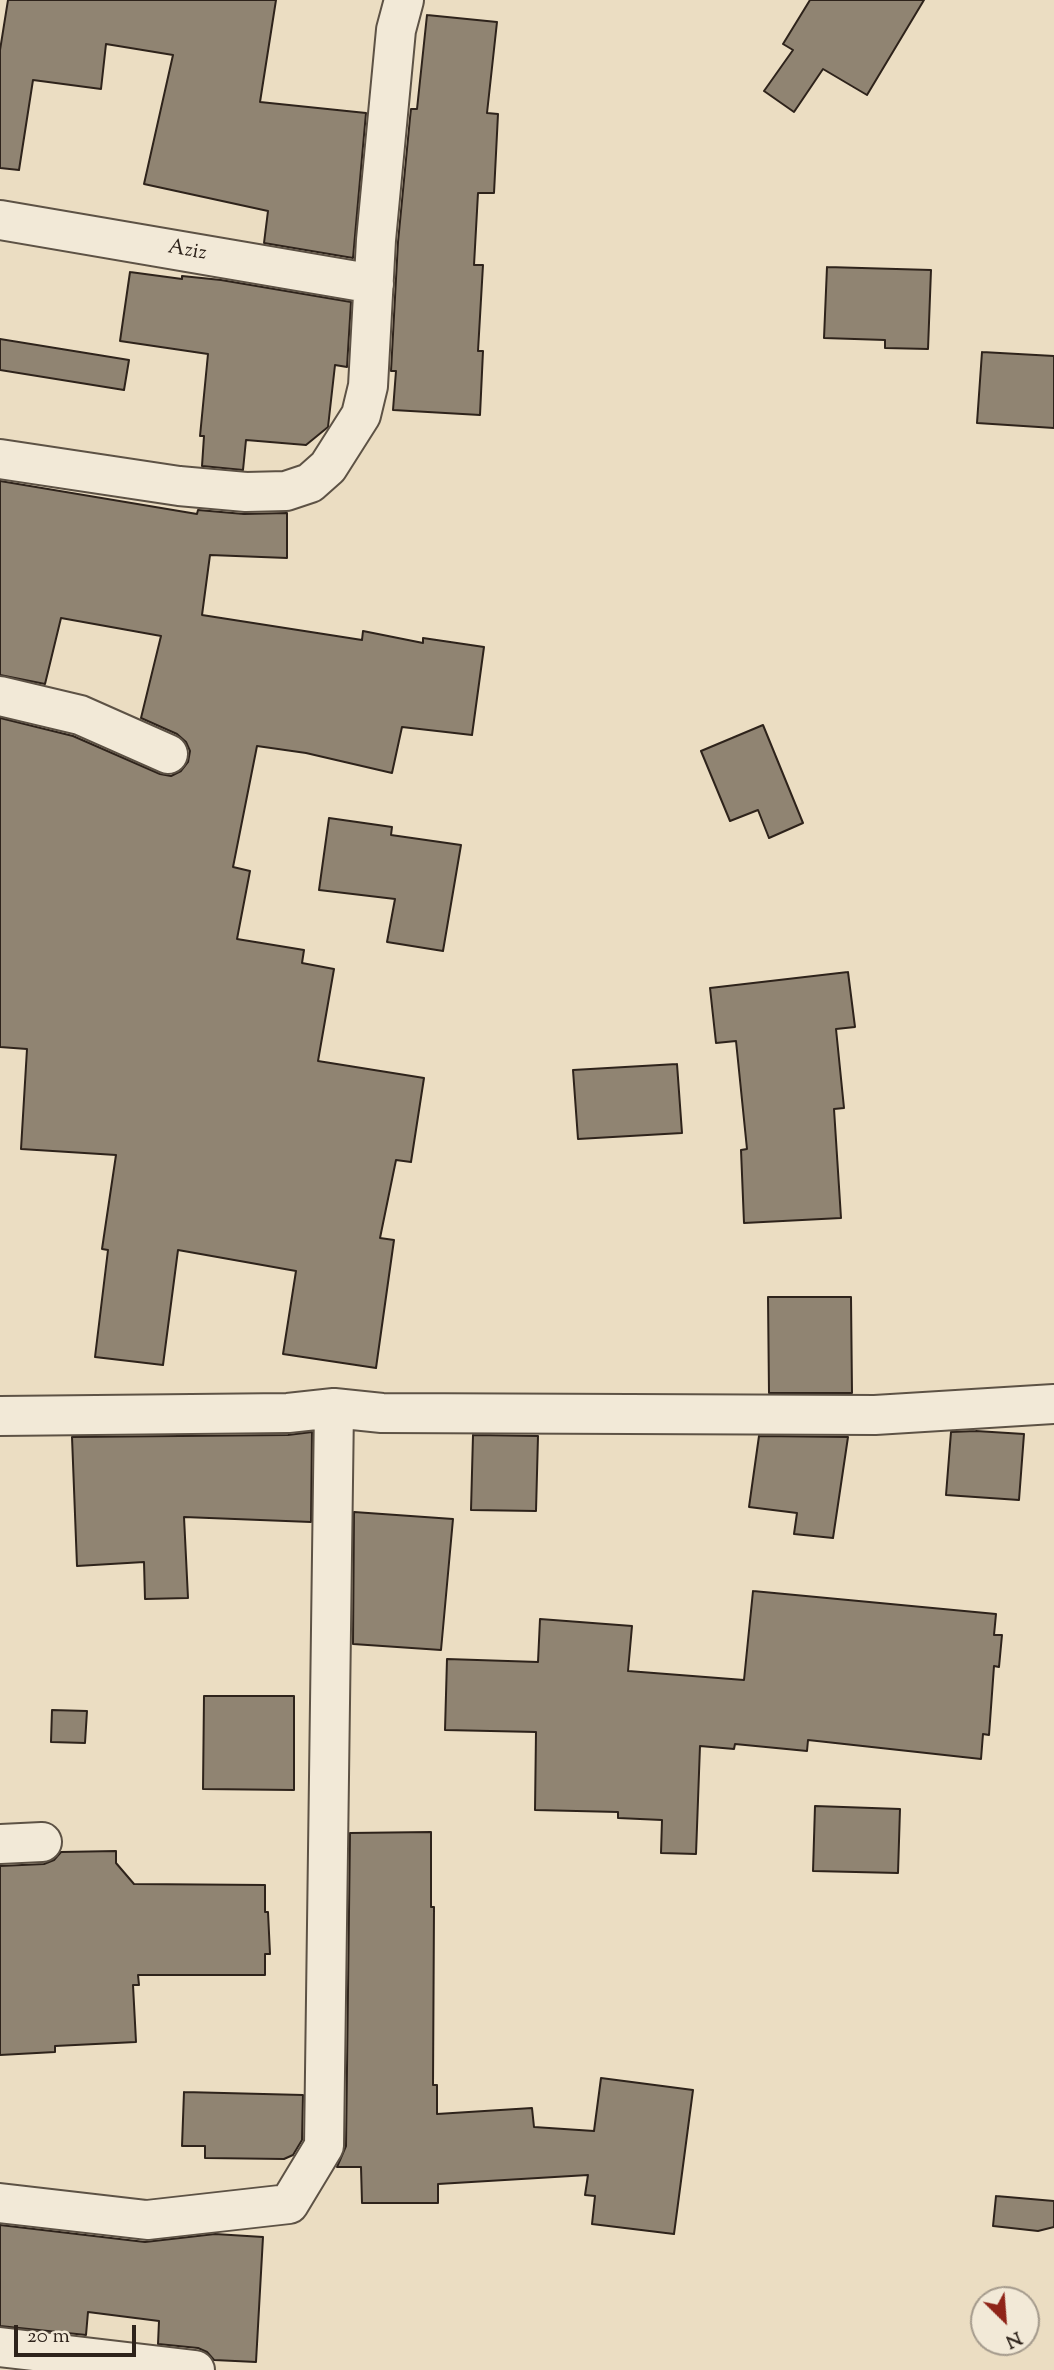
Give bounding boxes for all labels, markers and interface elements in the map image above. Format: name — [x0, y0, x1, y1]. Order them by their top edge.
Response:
street label: Aziz — [166, 236, 208, 268]
north arrow — [970, 2286, 1040, 2356]
scale bar — [18, 2310, 140, 2354]
text: 20 m — [27, 2322, 70, 2352]
text: N — [1001, 2323, 1026, 2354]

